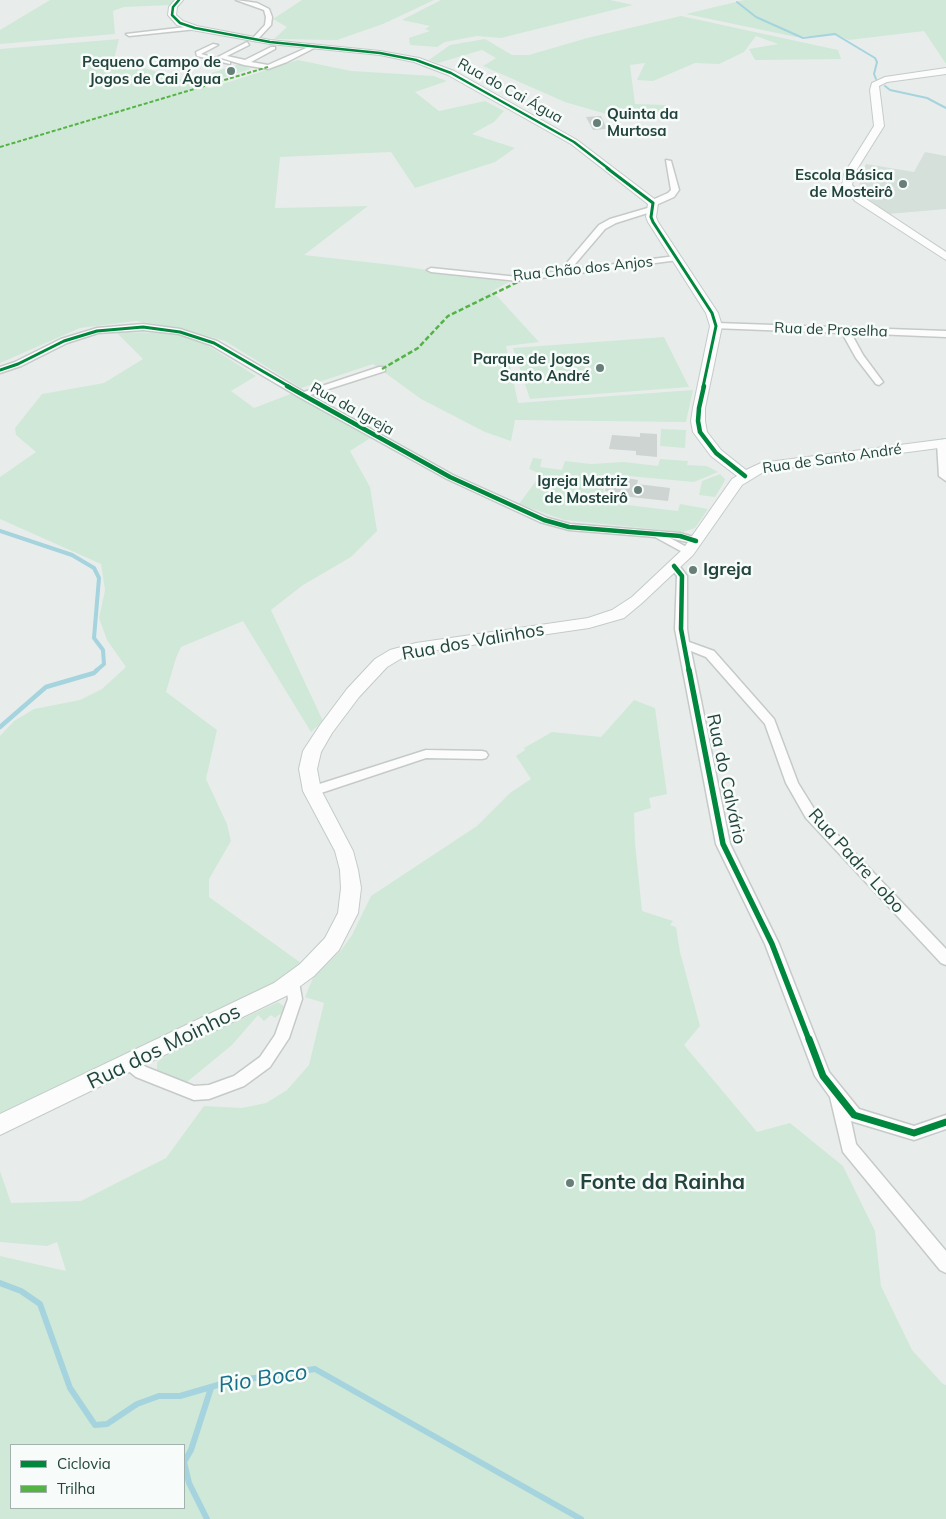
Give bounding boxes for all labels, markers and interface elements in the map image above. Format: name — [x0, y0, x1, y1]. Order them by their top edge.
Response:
place label: Pequeno Campo de Jogos de Cai Água — [82, 53, 221, 88]
street label: Rua do Cai Água — [454, 55, 566, 127]
marker: Pequeno Campo de Jogos de Cai Água — [225, 65, 237, 77]
place label: Quinta da Murtosa — [607, 105, 678, 140]
marker: Quinta da Murtosa — [591, 117, 603, 129]
place label: Escola Básica de Mosteirô — [795, 166, 893, 201]
marker: Escola Básica de Mosteirô — [897, 178, 909, 190]
street label: Rua Chão dos Anjos — [512, 253, 654, 285]
street label: Rua de Proselha — [774, 319, 888, 341]
place label: Parque de Jogos Santo André — [473, 350, 590, 385]
marker: Parque de Jogos Santo André — [594, 362, 606, 374]
street label: Rua da Igreja — [307, 379, 397, 439]
street label: Rua de Santo André — [761, 440, 903, 478]
place label: Igreja Matriz de Mosteirô — [537, 472, 628, 507]
marker: Igreja Matriz de Mosteirô — [632, 484, 644, 496]
place label: Igreja — [703, 559, 752, 581]
marker: Igreja — [687, 564, 699, 576]
street label: Rua dos Valinhos — [400, 619, 546, 665]
street label: Rua do Calvário — [702, 712, 750, 846]
street label: Rua Padre Lobo — [803, 804, 909, 918]
street label: Rua dos Moinhos — [83, 999, 245, 1095]
place label: Fonte da Rainha — [580, 1170, 745, 1196]
marker: Fonte da Rainha — [564, 1177, 576, 1189]
water label: Rio Boco — [217, 1359, 309, 1399]
legend — [10, 1444, 185, 1509]
text: Ciclovia — [57, 1454, 111, 1473]
text: Trilha — [57, 1479, 95, 1498]

